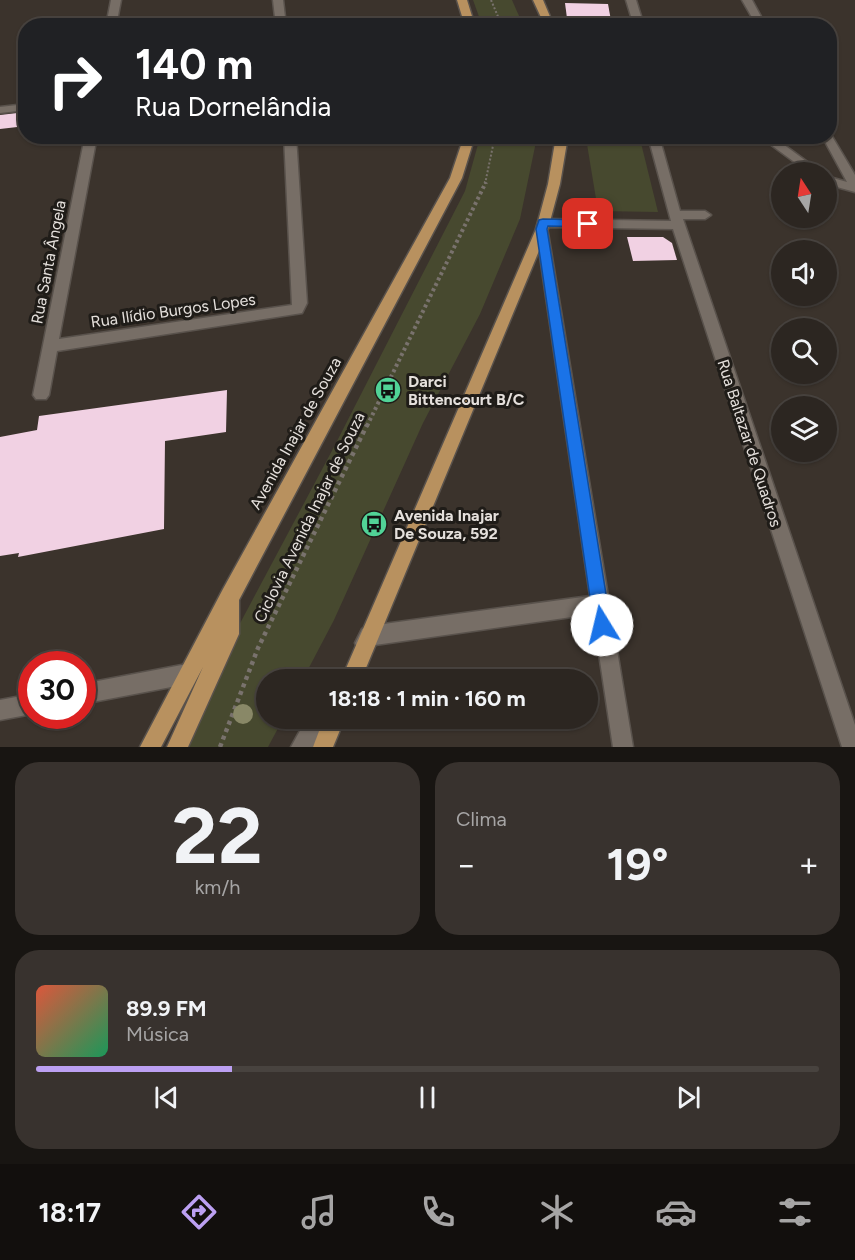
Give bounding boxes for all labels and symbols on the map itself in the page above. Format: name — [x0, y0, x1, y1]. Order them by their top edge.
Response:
north arrow — [771, 162, 837, 228]
pin — [562, 198, 613, 249]
street label: Rua Santa Ângela — [27, 199, 70, 326]
street label: Rua Ilídio Burgos Lopes — [89, 290, 257, 331]
street label: Avenida Inajar de Souza — [246, 354, 345, 513]
street label: Rua Baltazar de Quadros — [713, 357, 786, 529]
place label: Darci Bittencourt B/C — [408, 372, 525, 409]
bus stop icon: Darci Bittencourt B/C — [373, 375, 403, 405]
street label: Ciclovia Avenida Inajar de Souza — [250, 409, 369, 625]
place label: Avenida Inajar De Souza, 592 — [394, 506, 499, 543]
bus stop icon: Avenida Inajar De Souza, 592 — [359, 509, 389, 539]
position arrow — [570, 593, 634, 657]
speed limit sign: 30 — [18, 651, 96, 729]

